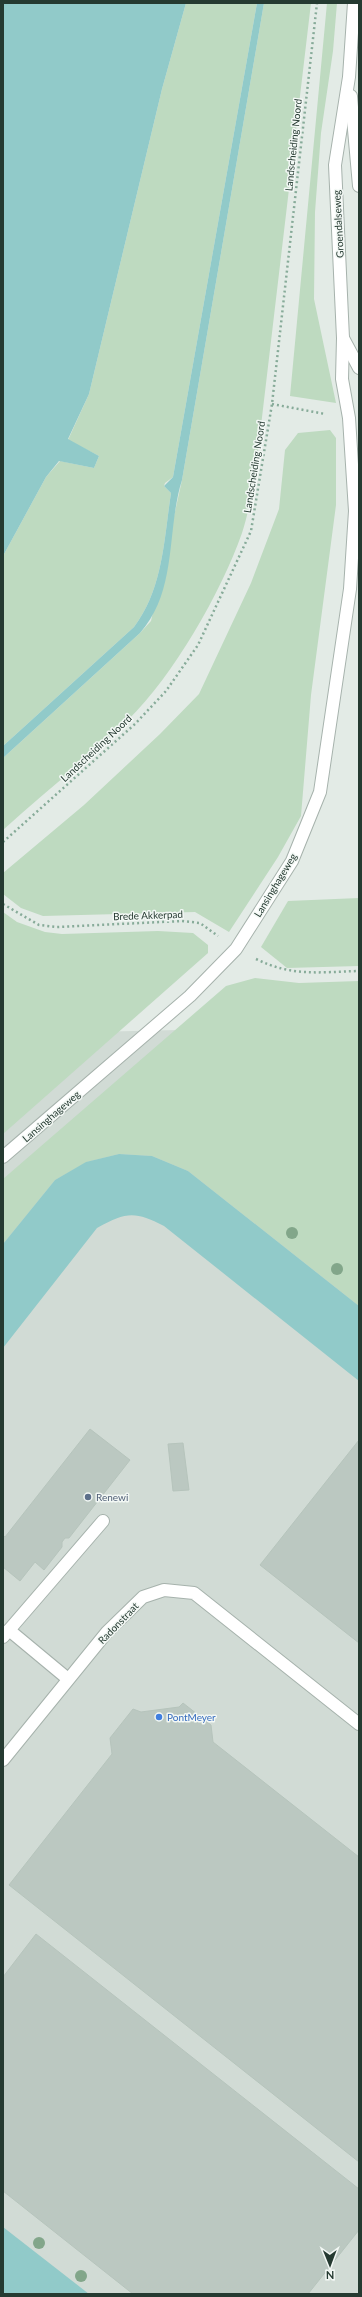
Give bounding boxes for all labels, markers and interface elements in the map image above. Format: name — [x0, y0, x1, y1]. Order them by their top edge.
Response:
street label: Landscheiding Noord — [282, 98, 304, 192]
street label: Groendalseweg — [330, 190, 346, 258]
street label: Landscheiding Noord — [241, 420, 267, 514]
street label: Landscheiding Noord — [58, 712, 134, 784]
street label: Lansinghageweg — [251, 851, 299, 919]
street label: Brede Akkerpad — [113, 908, 183, 922]
street label: Lansinghageweg — [20, 1088, 82, 1144]
place label: Renewi — [96, 1491, 128, 1503]
marker: Renewi — [83, 1492, 93, 1502]
street label: Radonstraat — [95, 1599, 141, 1646]
place label: PontMeyer — [167, 1711, 216, 1723]
marker: PontMeyer — [154, 1712, 164, 1722]
north arrow — [310, 2245, 350, 2285]
text: N — [326, 2269, 335, 2282]

